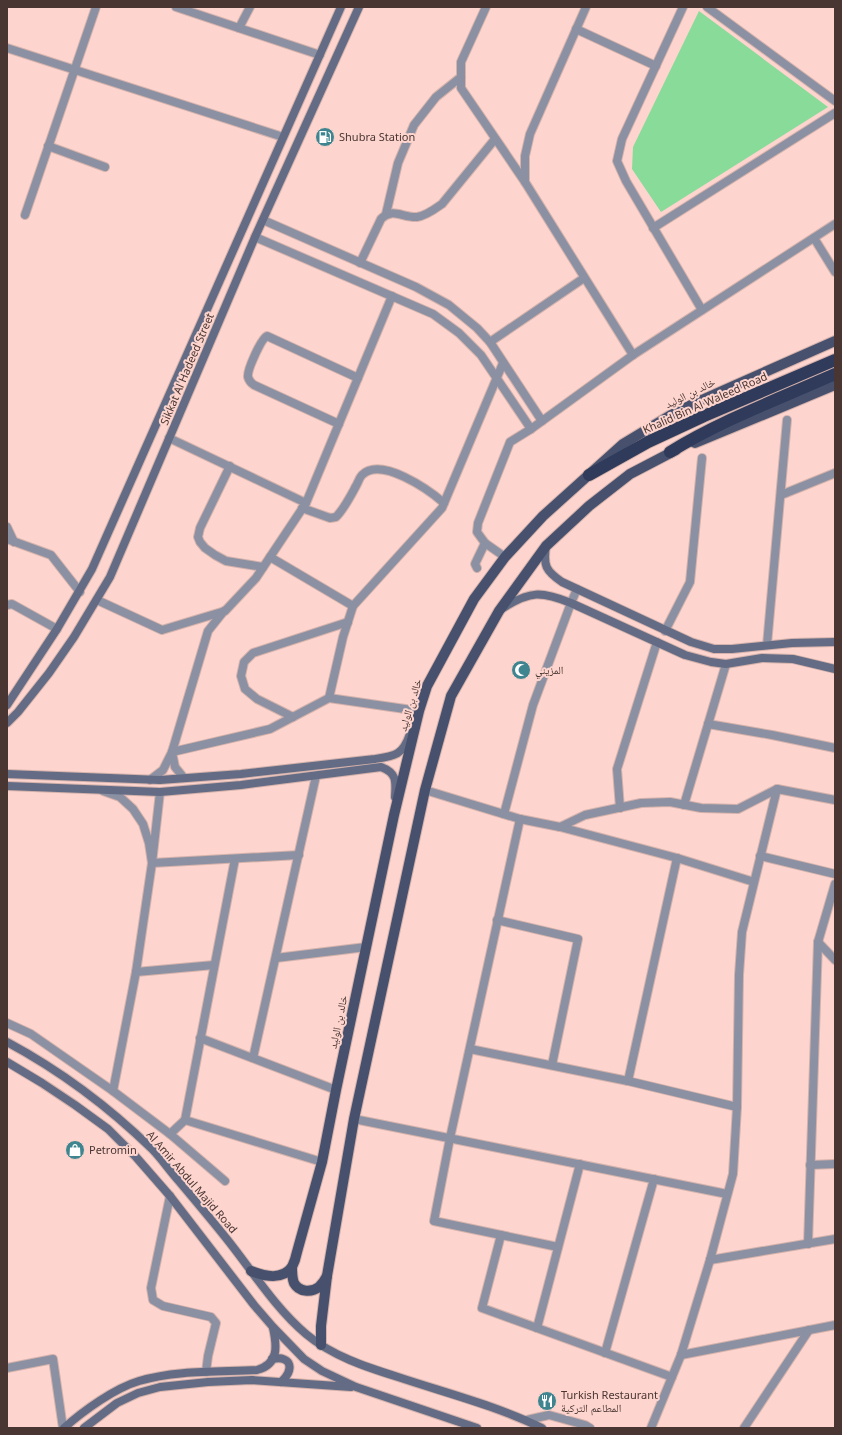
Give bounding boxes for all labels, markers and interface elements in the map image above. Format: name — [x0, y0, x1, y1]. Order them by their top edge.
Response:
fuel station icon: Shubra Station — [314, 126, 336, 148]
place label: Shubra Station — [339, 129, 415, 144]
street label: Sikkat Al Hadeed Street — [156, 311, 217, 427]
street label: Khalid Bin Al Waleed Road — [640, 368, 769, 437]
street label: خالد بن الوليد — [662, 374, 717, 411]
mosque icon: المزيني — [510, 659, 532, 681]
place label: المزيني — [535, 662, 563, 679]
street label: خالد بن الوليد — [394, 677, 425, 733]
street label: خالد بن الوليد — [325, 994, 350, 1050]
street label: Al Amir Abdul Majid Road — [144, 1127, 241, 1236]
shop icon: Petromin — [64, 1139, 86, 1161]
place label: Petromin — [89, 1142, 137, 1157]
place label: Turkish Restaurant المطاعم التركية — [561, 1387, 658, 1416]
restaurant icon: Turkish Restaurant المطاعم التركية — [536, 1390, 558, 1412]

